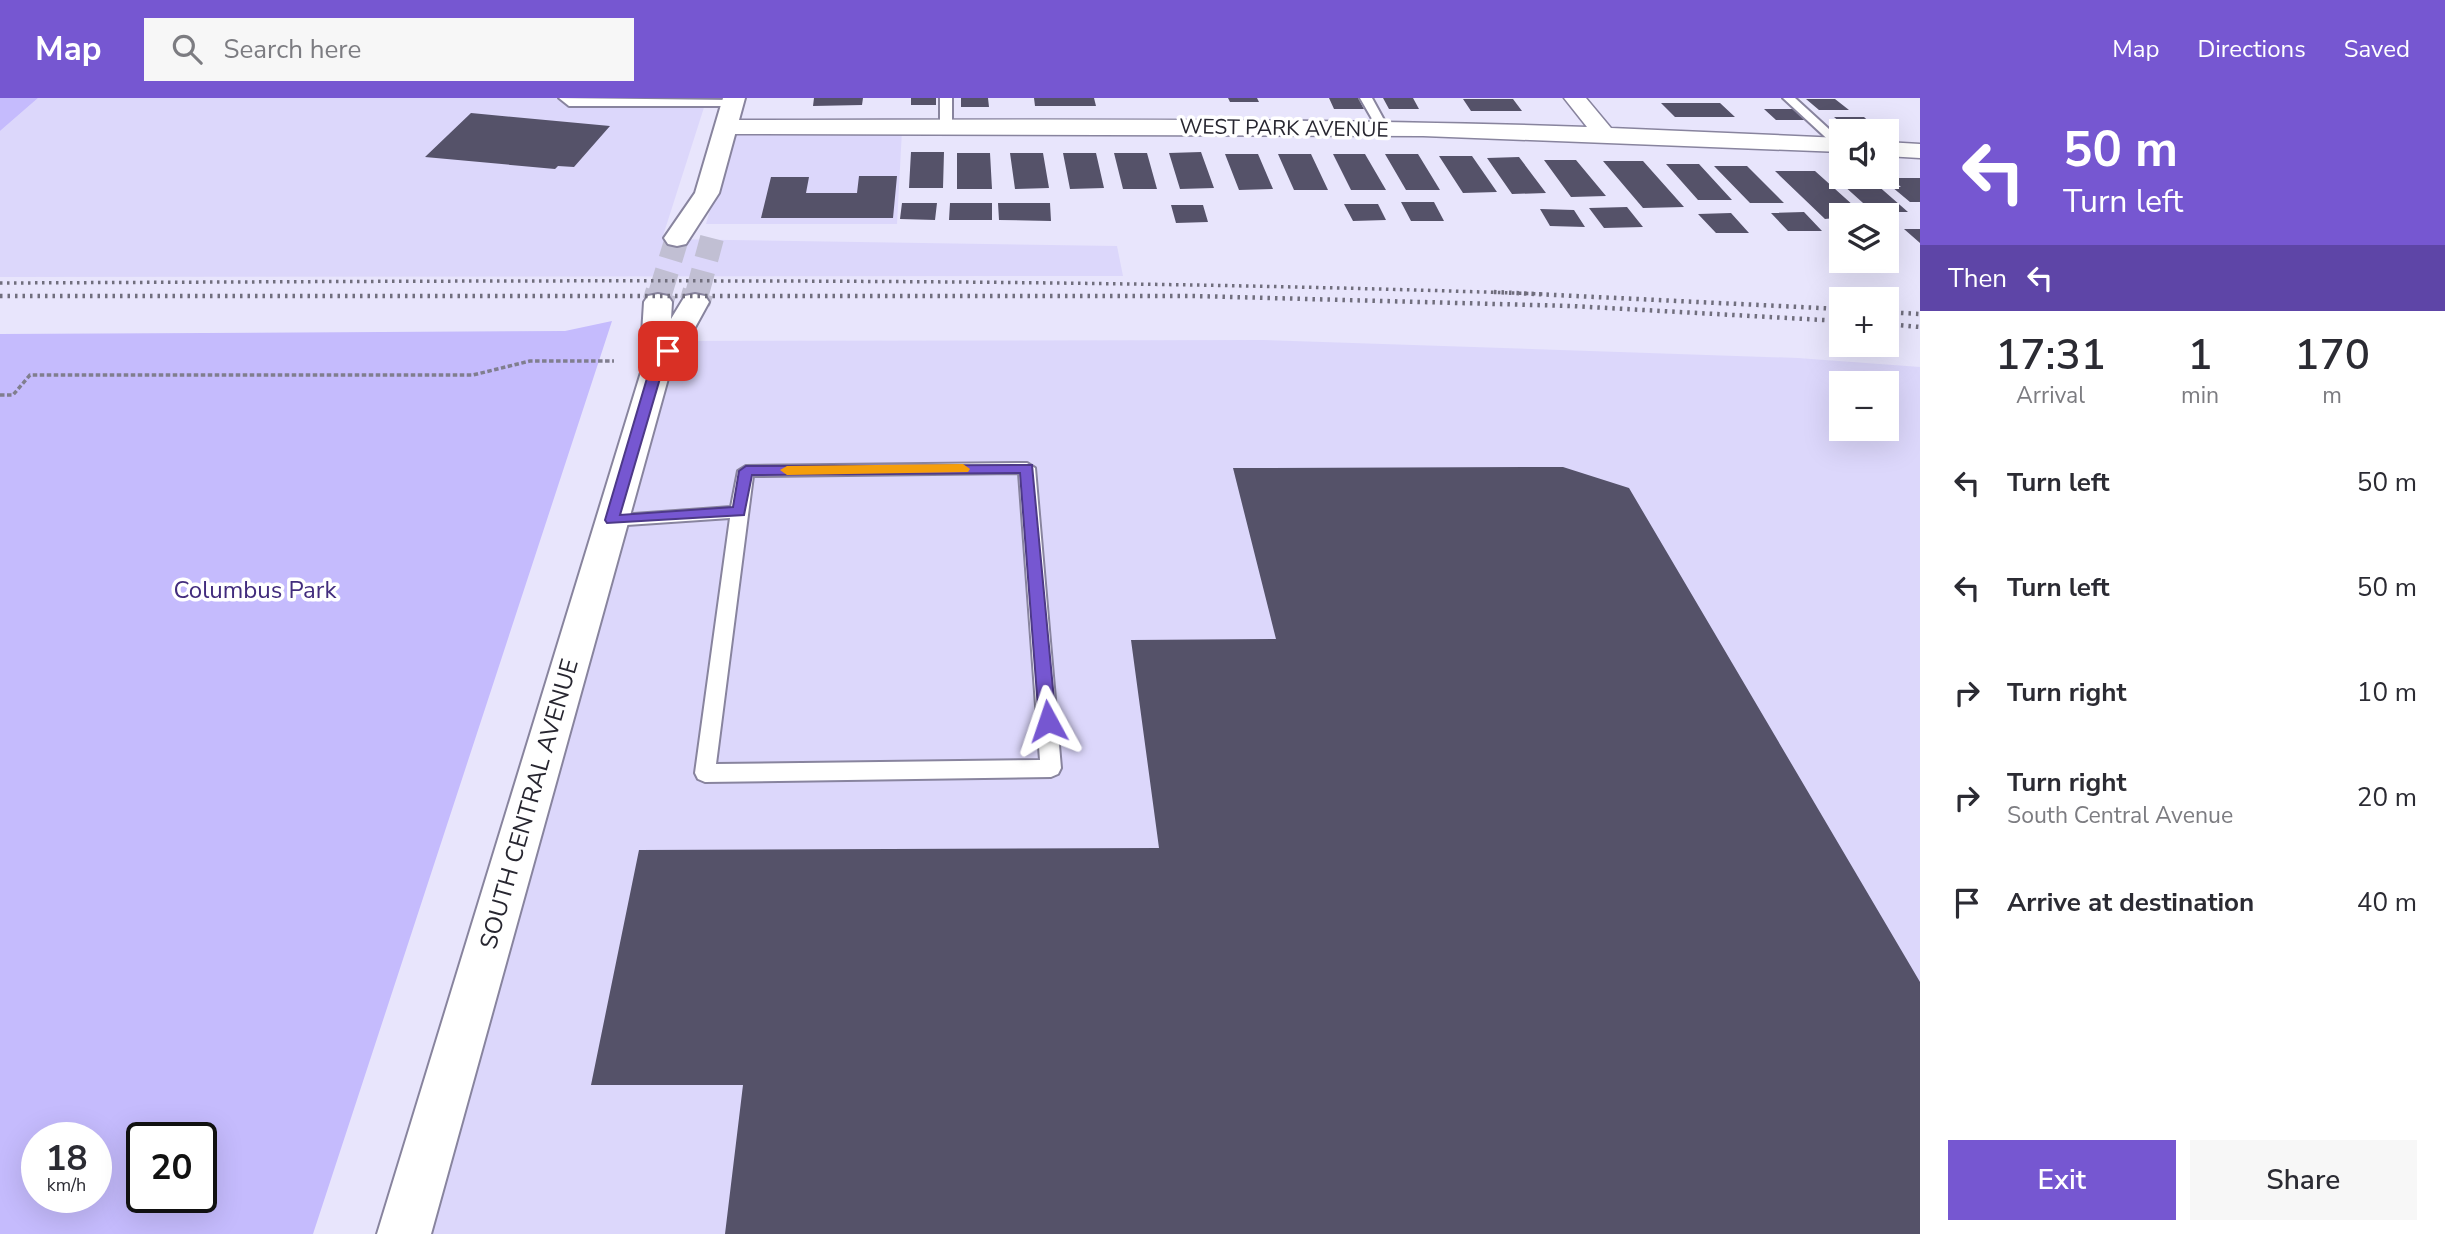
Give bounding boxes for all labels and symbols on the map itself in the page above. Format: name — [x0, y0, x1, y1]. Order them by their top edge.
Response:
street label: WEST PARK AVENUE — [1179, 112, 1389, 144]
pin — [638, 321, 698, 381]
park label: Columbus Park — [174, 574, 337, 606]
street label: SOUTH CENTRAL AVENUE — [472, 655, 586, 953]
position arrow — [1011, 684, 1085, 758]
speed limit sign: 20 — [126, 1122, 217, 1213]

